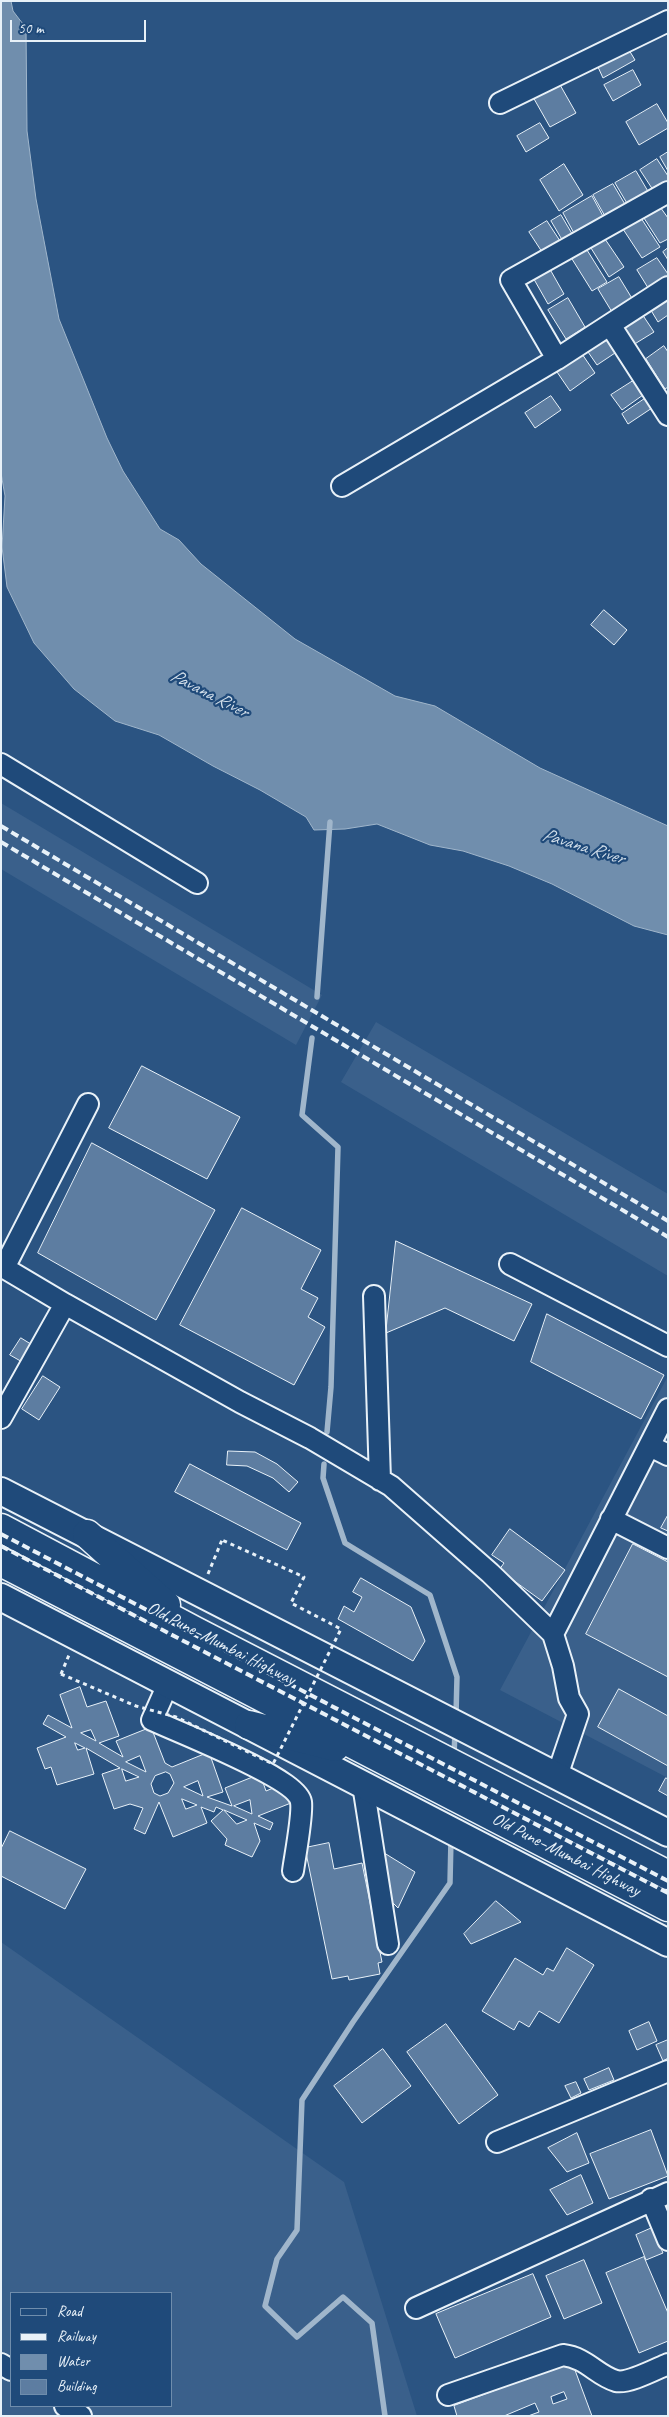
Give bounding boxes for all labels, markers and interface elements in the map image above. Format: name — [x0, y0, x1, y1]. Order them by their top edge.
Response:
scale bar — [12, 10, 149, 42]
text: 50 m — [18, 19, 44, 38]
water label: Pavana River — [166, 665, 252, 723]
water label: Pavana River — [539, 824, 627, 870]
street label: Old Pune–Mumbai Highway — [143, 1597, 299, 1691]
street label: Old Pune–Mumbai Highway — [488, 1808, 644, 1902]
legend — [10, 2292, 172, 2407]
text: Road — [57, 2302, 82, 2321]
text: Railway — [57, 2327, 96, 2346]
text: Water — [57, 2352, 90, 2371]
text: Building — [57, 2377, 96, 2396]

